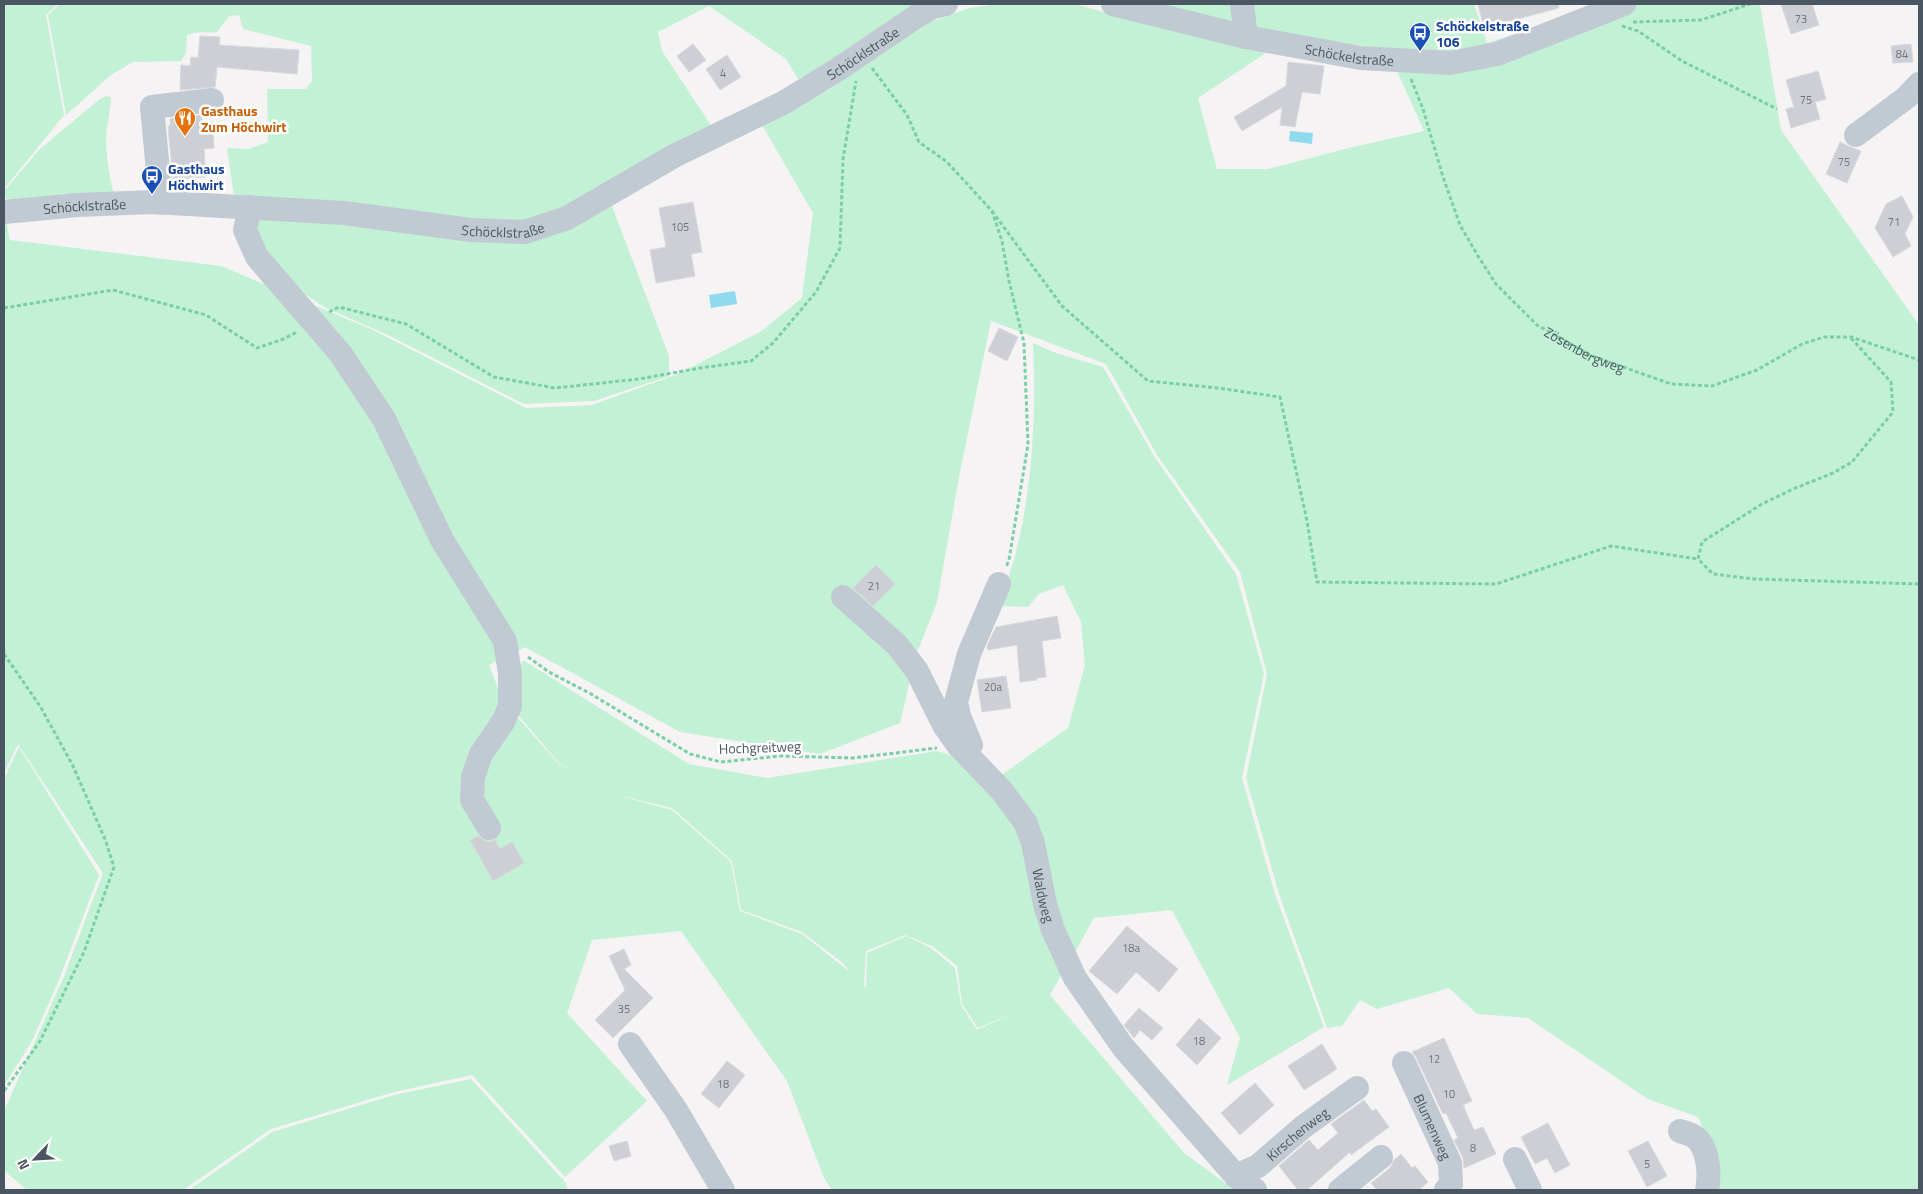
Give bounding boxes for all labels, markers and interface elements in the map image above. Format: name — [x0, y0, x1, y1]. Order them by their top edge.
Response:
house number: 73 — [1795, 11, 1807, 27]
place label: Schöckelstraße 106 — [1436, 15, 1529, 52]
street label: Schöcklstraße — [822, 21, 903, 85]
bus stop icon: Schöckelstraße 106 — [1408, 21, 1432, 52]
street label: Schöckelstraße — [1303, 37, 1395, 70]
house number: 84 — [1896, 46, 1908, 62]
house number: 4 — [720, 65, 726, 81]
house number: 75 — [1800, 92, 1812, 108]
place label: Gasthaus Zum Höchwirt — [201, 100, 286, 137]
restaurant icon: Gasthaus Zum Höchwirt — [173, 106, 197, 137]
house number: 75 — [1838, 154, 1850, 170]
place label: Gasthaus Höchwirt — [168, 158, 225, 195]
bus stop icon: Gasthaus Höchwirt — [140, 164, 164, 195]
street label: Schöcklstraße — [42, 193, 127, 219]
house number: 71 — [1888, 214, 1900, 230]
street label: Schöcklstraße — [460, 216, 547, 243]
house number: 105 — [671, 219, 689, 235]
street label: Zösenbergweg — [1541, 321, 1628, 377]
house number: 21 — [868, 578, 880, 594]
house number: 20a — [984, 679, 1002, 695]
street label: Hochgreitweg — [719, 735, 801, 759]
street label: Waldweg — [1028, 867, 1061, 925]
house number: 18a — [1122, 940, 1140, 956]
house number: 35 — [618, 1001, 630, 1017]
house number: 18 — [1193, 1033, 1205, 1049]
house number: 12 — [1428, 1051, 1440, 1067]
house number: 18 — [717, 1076, 729, 1092]
house number: 10 — [1443, 1086, 1455, 1102]
street label: Blumenweg — [1409, 1090, 1458, 1163]
street label: Kirschenweg — [1261, 1101, 1333, 1165]
north arrow — [10, 1134, 60, 1184]
house number: 8 — [1470, 1140, 1476, 1156]
text: N — [11, 1156, 34, 1174]
house number: 5 — [1644, 1156, 1650, 1172]

